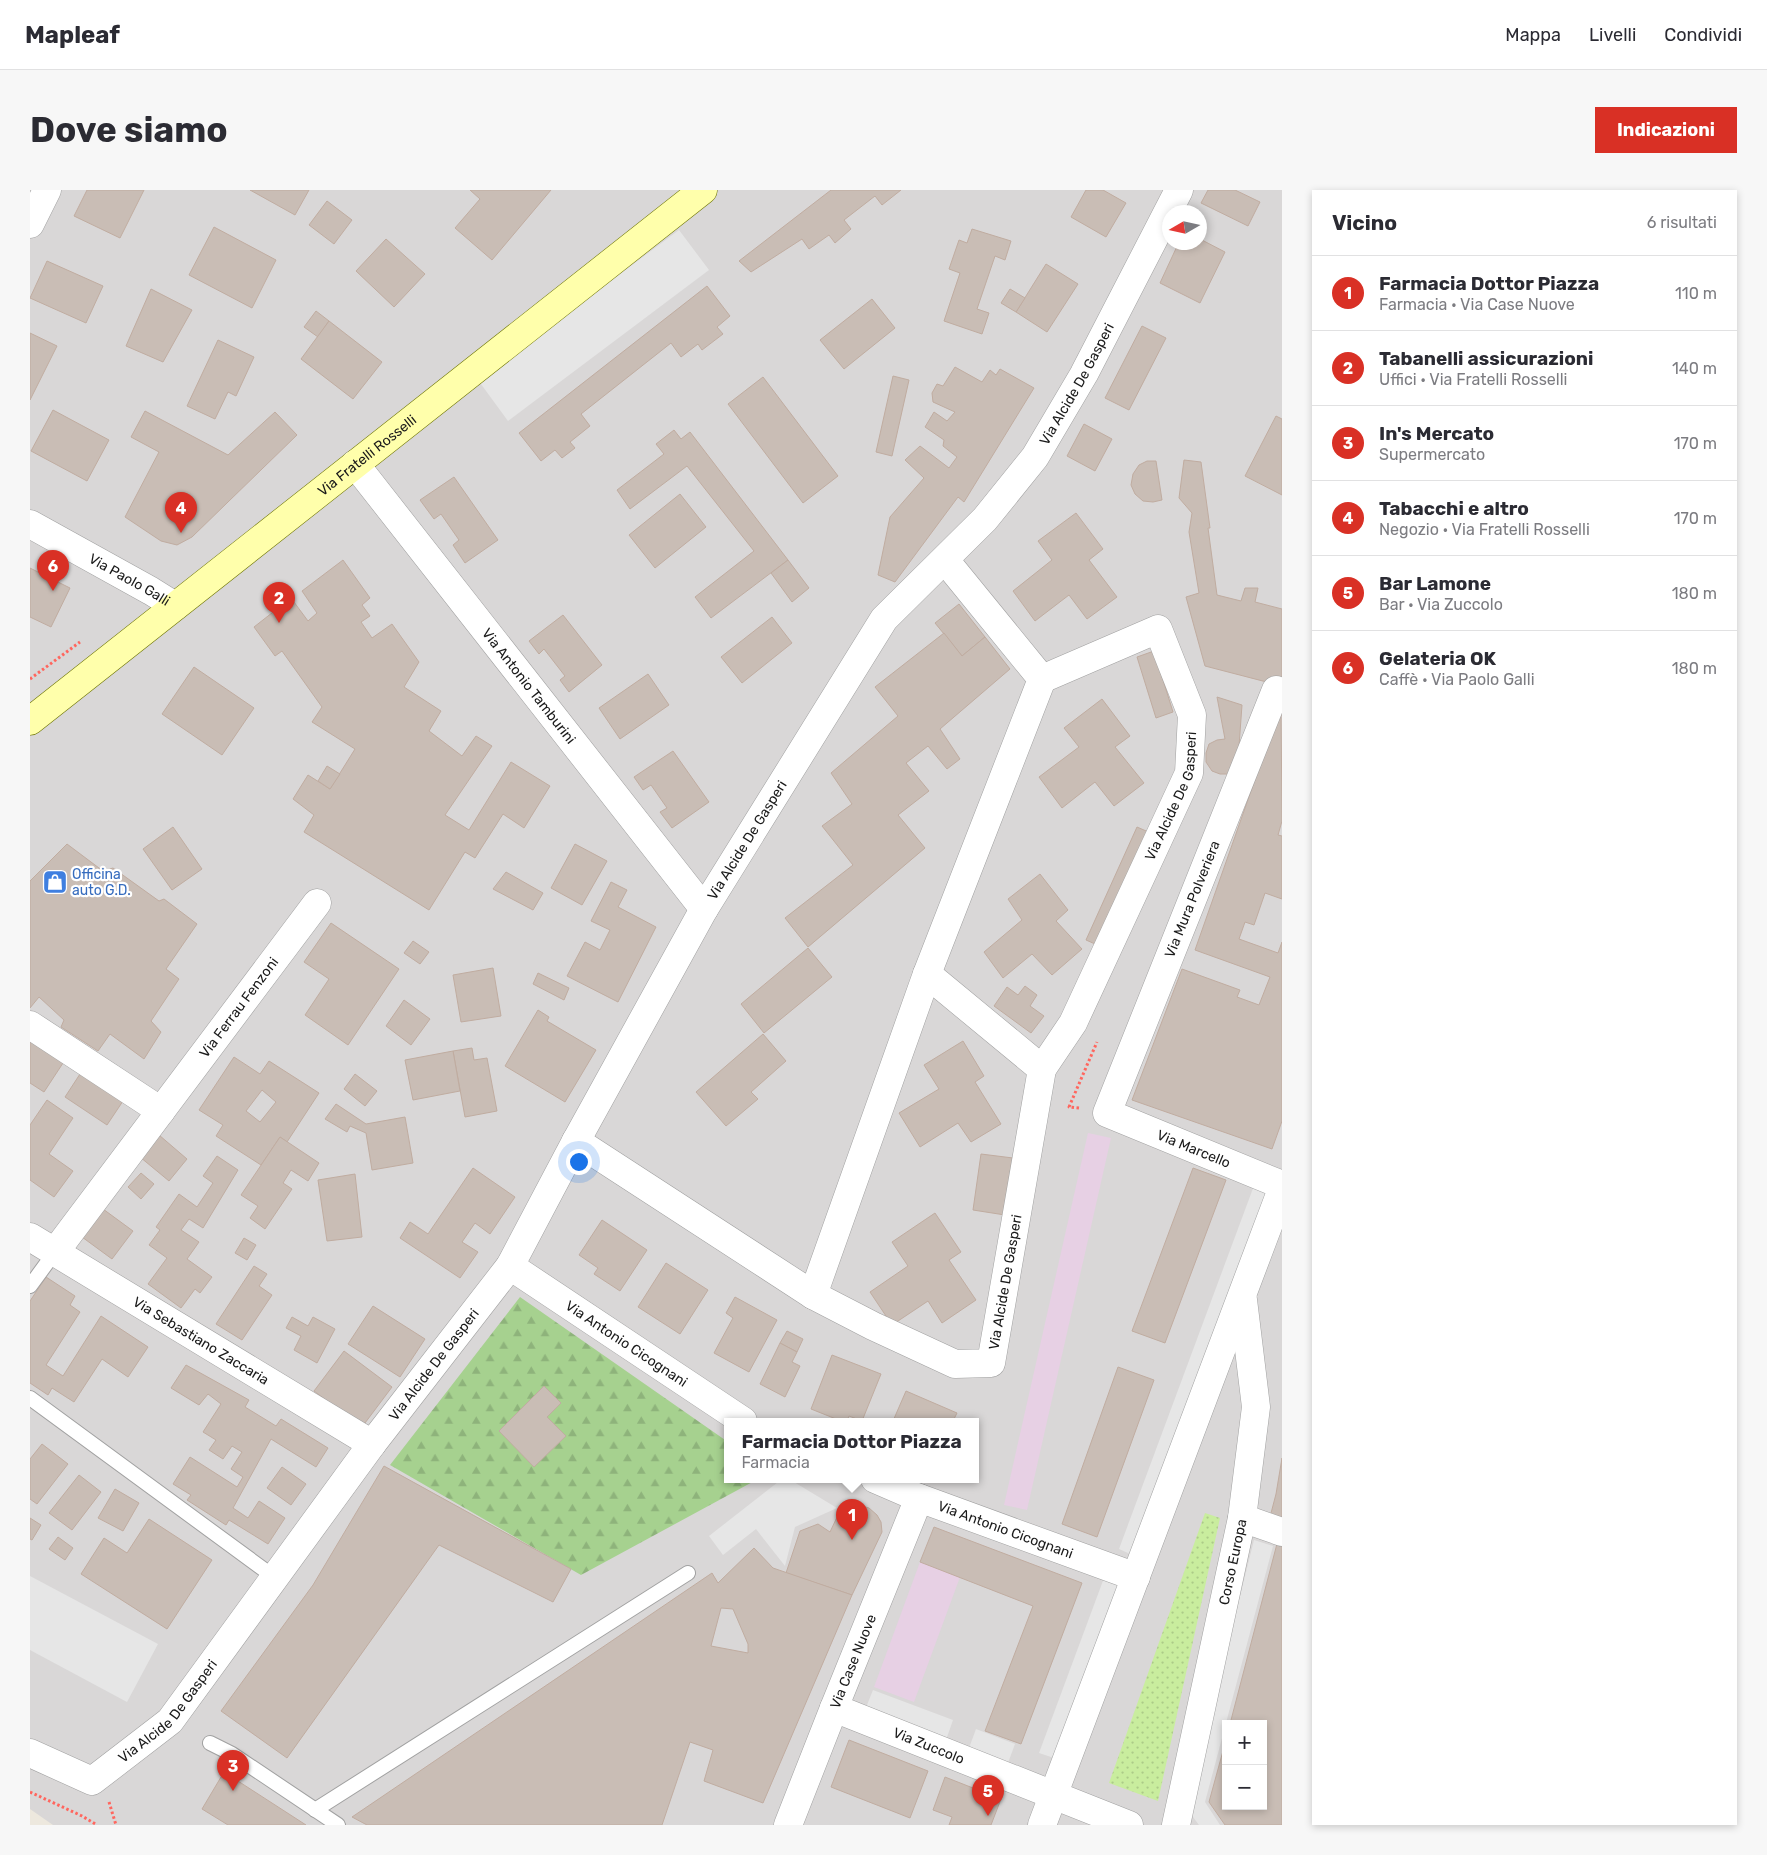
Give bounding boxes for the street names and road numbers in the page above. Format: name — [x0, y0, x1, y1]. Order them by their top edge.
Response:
street label: Via Alcide De Gasperi — [1036, 320, 1118, 448]
street label: Via Fratelli Rosselli — [314, 412, 420, 500]
street label: Via Paolo Galli — [86, 550, 173, 610]
street label: Via Antonio Tamburini — [478, 625, 579, 747]
street label: Via Alcide De Gasperi — [1141, 731, 1200, 864]
street label: Via Alcide De Gasperi — [704, 778, 791, 903]
street label: Via Mura Polveriera — [1161, 838, 1224, 960]
street label: Via Ferrau Fenzoni — [196, 954, 282, 1061]
street label: Via Marcello — [1154, 1126, 1233, 1172]
street label: Via Alcide De Gasperi — [985, 1213, 1026, 1351]
street label: Via Sebastiano Zaccaria — [130, 1293, 272, 1389]
street label: Via Antonio Cicognani — [562, 1297, 691, 1391]
street label: Via Alcide De Gasperi — [385, 1305, 483, 1424]
street label: Via Antonio Cicognani — [935, 1498, 1075, 1562]
street label: Corso Europa — [1216, 1518, 1251, 1607]
street label: Via Case Nuove — [827, 1612, 880, 1711]
street label: Via Alcide De Gasperi — [115, 1656, 221, 1767]
street label: Via Zuccolo — [891, 1724, 967, 1768]

